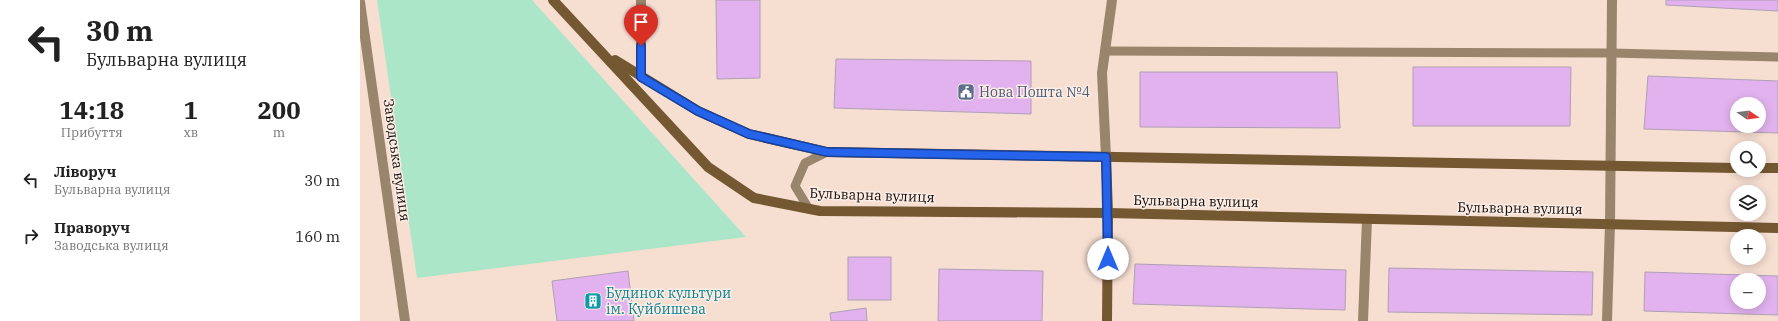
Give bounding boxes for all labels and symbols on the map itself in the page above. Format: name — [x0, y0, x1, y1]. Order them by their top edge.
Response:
pin — [624, 5, 658, 46]
public building icon: Нова Пошта №4 — [956, 82, 976, 102]
place label: Нова Пошта №4 — [979, 83, 1090, 101]
north arrow — [1730, 97, 1766, 133]
street label: Заводська вулиця — [379, 98, 415, 222]
street label: Бульварна вулиця — [809, 184, 935, 206]
street label: Бульварна вулиця — [1133, 191, 1259, 211]
street label: Бульварна вулиця — [1457, 198, 1583, 218]
position arrow — [1087, 238, 1129, 280]
place label: Будинок культури ім. Куйбишева — [606, 284, 731, 318]
building icon: Будинок культури ім. Куйбишева — [583, 291, 603, 311]

